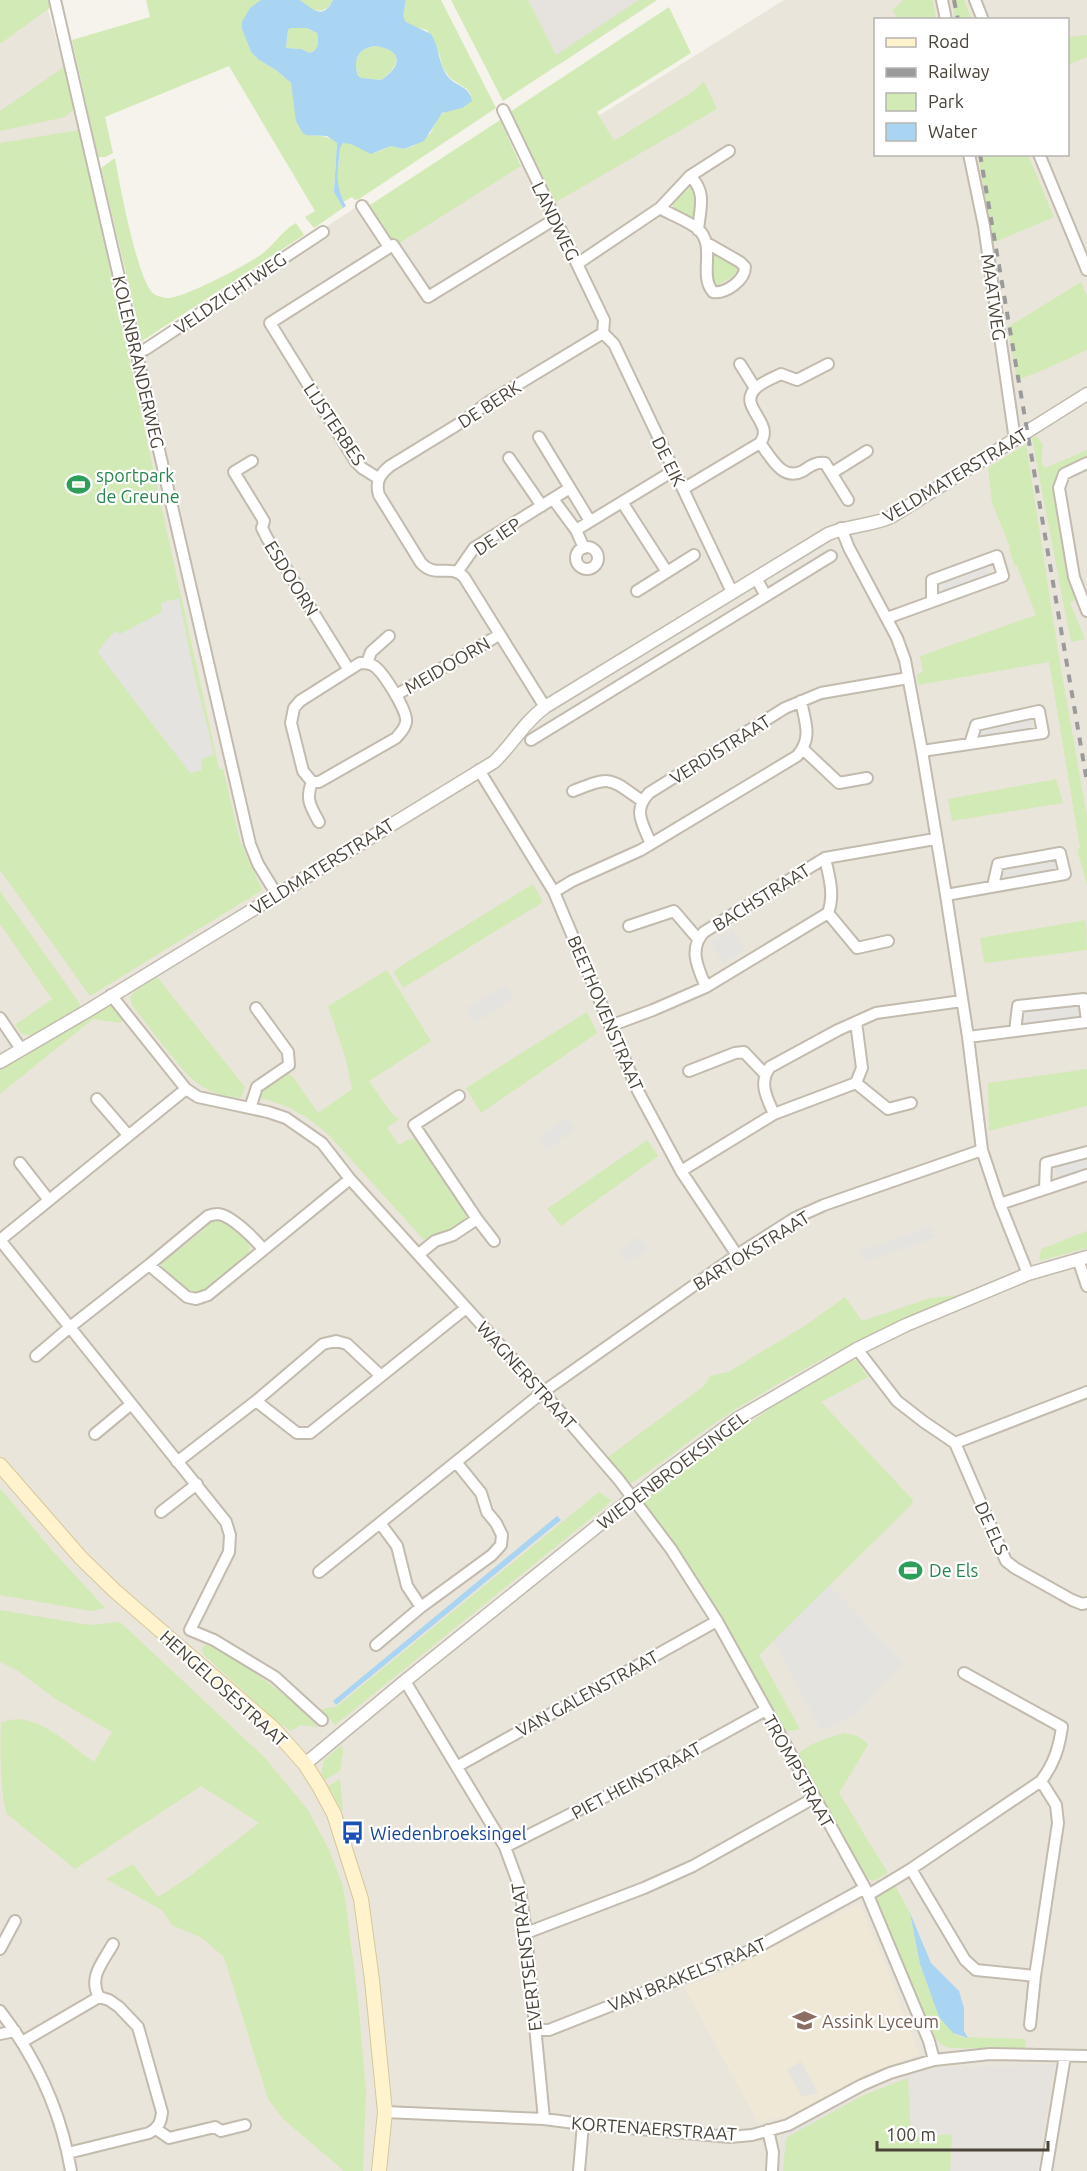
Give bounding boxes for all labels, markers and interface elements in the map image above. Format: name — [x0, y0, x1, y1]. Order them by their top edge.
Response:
legend — [874, 18, 1069, 156]
text: Road — [928, 31, 970, 51]
text: Railway — [928, 61, 990, 81]
text: Park — [928, 91, 964, 111]
text: Water — [928, 121, 978, 141]
street label: LANDWEG — [528, 178, 584, 264]
street label: VELDZICHTWEG — [170, 248, 290, 338]
street label: MAATWEG — [978, 252, 1010, 342]
street label: KOLENBRANDERWEG — [109, 274, 169, 450]
street label: DE BERK — [454, 376, 524, 432]
street label: LIJSTERBES — [300, 379, 370, 469]
street label: VELDMATERSTRAAT — [879, 424, 1031, 526]
street label: DE EIK — [648, 433, 690, 489]
place label: sportpark de Greune — [96, 465, 180, 506]
sports icon: sportpark de Greune — [65, 472, 91, 498]
street label: DE IEP — [470, 513, 525, 559]
street label: ESDOORN — [261, 537, 323, 619]
street label: MEIDOORN — [401, 633, 493, 697]
street label: VERDISTRAAT — [666, 710, 774, 788]
street label: VELDMATERSTRAAT — [247, 814, 397, 918]
street label: BACHSTRAAT — [709, 859, 813, 935]
street label: BEETHOVENSTRAAT — [564, 932, 648, 1094]
street label: BARTOKSTRAAT — [689, 1206, 813, 1294]
street label: WAGNERSTRAAT — [473, 1317, 581, 1433]
street label: WIEDENBROEKSINGEL — [593, 1407, 751, 1533]
street label: DE ELS — [972, 1498, 1012, 1558]
sports icon: De Els — [898, 1557, 924, 1583]
place label: De Els — [929, 1560, 979, 1580]
street label: HENGELOSESTRAAT — [156, 1626, 292, 1750]
street label: VAN GALENSTRAAT — [513, 1646, 661, 1740]
street label: TROMPSTRAAT — [760, 1711, 838, 1831]
street label: PIET HEINSTRAAT — [568, 1737, 704, 1823]
bus stop icon: Wiedenbroeksingel — [339, 1820, 365, 1846]
place label: Wiedenbroeksingel — [370, 1823, 527, 1843]
street label: EVERTSENSTRAAT — [507, 1882, 545, 2032]
street label: VAN BRAKELSTRAAT — [605, 1933, 769, 2015]
school or university icon: Assink Lyceum — [791, 2008, 817, 2034]
place label: Assink Lyceum — [822, 2011, 939, 2031]
street label: KORTENAERSTRAAT — [571, 2112, 737, 2144]
scale bar — [877, 2114, 1048, 2152]
text: 100 m — [886, 2124, 936, 2144]

